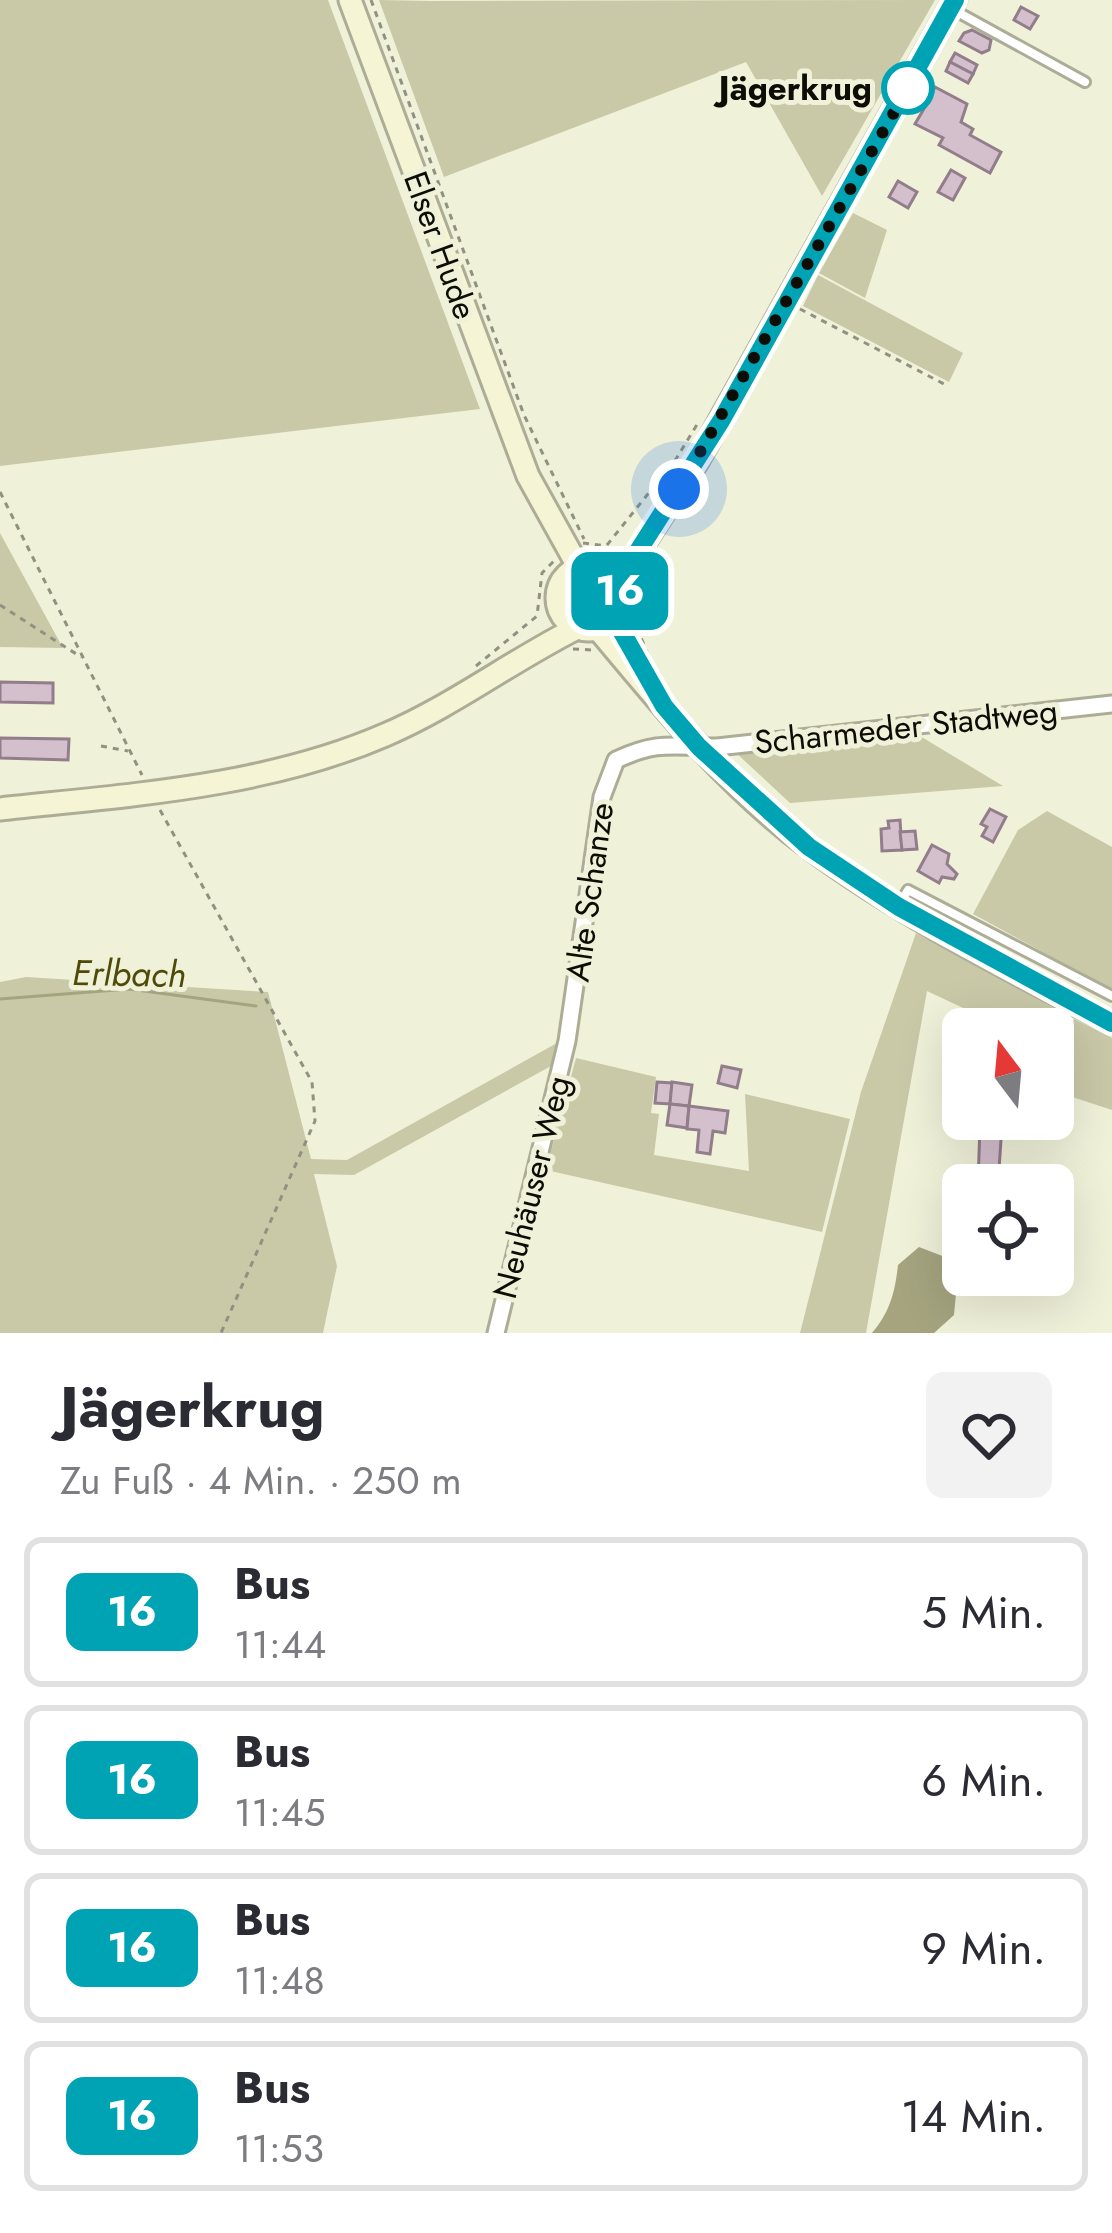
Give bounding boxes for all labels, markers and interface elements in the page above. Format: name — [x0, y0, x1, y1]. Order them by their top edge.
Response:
marker: Jägerkrug — [883, 63, 933, 113]
place label: Jägerkrug — [713, 65, 872, 112]
street label: Elser Hude — [392, 165, 489, 326]
your location — [649, 459, 709, 519]
line badge: 16 — [566, 552, 674, 630]
text: 16 — [595, 560, 645, 621]
street label: Scharmeder Stadtweg — [752, 687, 1060, 766]
street label: Alte Schanze — [554, 800, 625, 985]
water label: Erlbach — [72, 946, 186, 1000]
north arrow — [942, 1008, 1074, 1140]
map controls — [942, 1008, 1074, 1296]
street label: Neuhäuser Weg — [481, 1071, 582, 1303]
button: locate — [942, 1164, 1074, 1296]
text: Jägerkrug — [60, 1366, 325, 1448]
button: heart — [926, 1372, 1052, 1498]
text: Zu Fuß · 4 Min. · 250 m — [60, 1452, 462, 1509]
text: Bus — [234, 1551, 310, 1616]
text: 5 Min. — [922, 1580, 1046, 1645]
text: 16 — [107, 1581, 157, 1642]
text: 11:44 — [234, 1616, 326, 1673]
text: Bus — [234, 1719, 310, 1784]
text: 6 Min. — [921, 1748, 1046, 1813]
text: 16 — [107, 1749, 157, 1810]
text: 11:45 — [234, 1784, 326, 1841]
text: Bus — [234, 1887, 310, 1952]
text: 9 Min. — [921, 1916, 1046, 1981]
text: 16 — [107, 1917, 157, 1978]
text: 11:48 — [234, 1952, 325, 2009]
text: Bus — [234, 2055, 310, 2120]
text: 14 Min. — [901, 2084, 1046, 2149]
text: 16 — [107, 2085, 157, 2146]
text: 11:53 — [234, 2120, 324, 2177]

